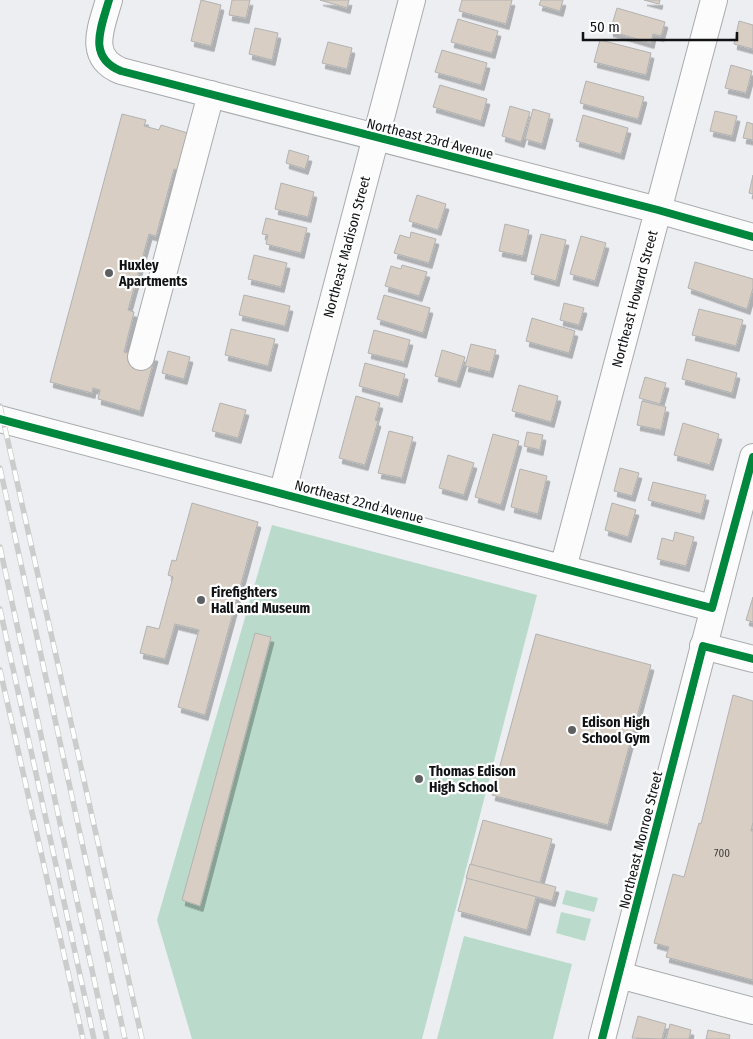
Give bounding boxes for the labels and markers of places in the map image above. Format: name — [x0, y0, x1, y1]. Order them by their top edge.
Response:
place label: Huxley Apartments — [118, 257, 187, 290]
marker: Huxley Apartments — [103, 267, 115, 279]
place label: Firefighters Hall and Museum — [211, 584, 310, 617]
marker: Firefighters Hall and Museum — [195, 594, 207, 606]
place label: Edison High School Gym — [582, 714, 650, 747]
marker: Edison High School Gym — [566, 724, 578, 736]
place label: Thomas Edison High School — [429, 763, 516, 796]
marker: Thomas Edison High School — [413, 773, 425, 785]

